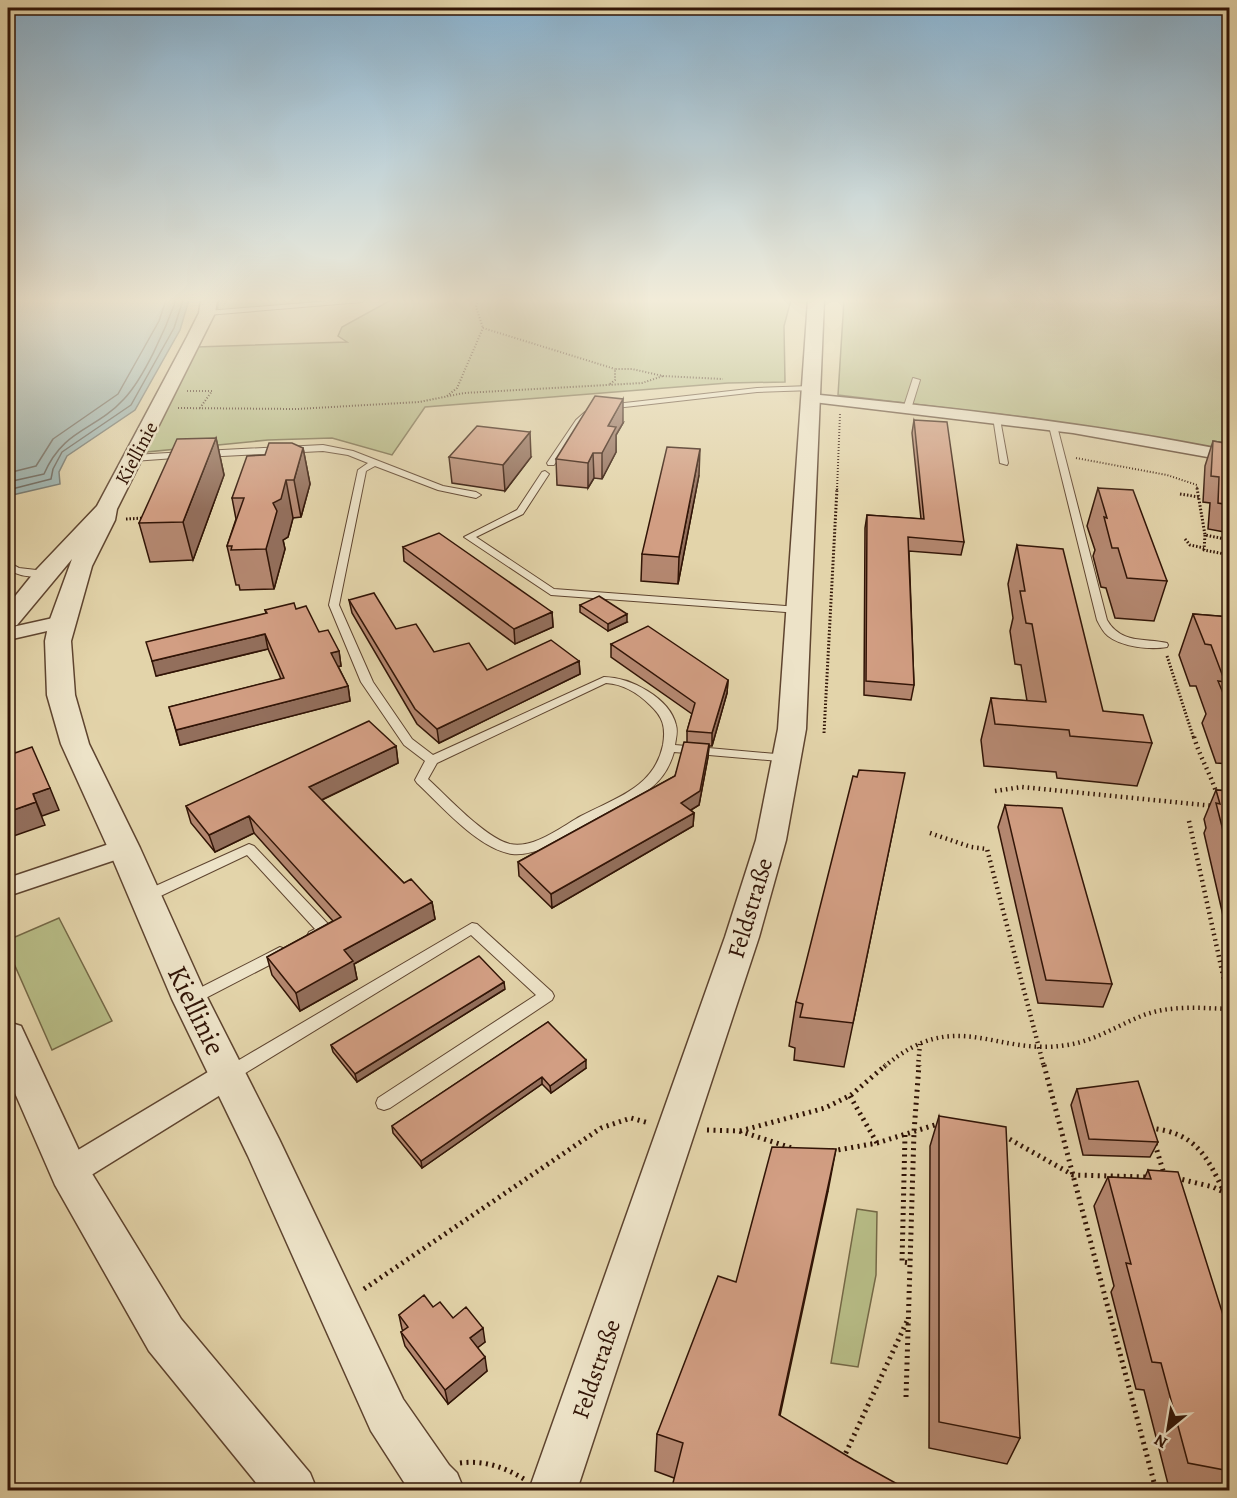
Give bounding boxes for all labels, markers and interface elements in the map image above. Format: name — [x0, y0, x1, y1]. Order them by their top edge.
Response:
street label: Kiellinie — [109, 417, 164, 490]
street label: Feldstraße — [720, 854, 780, 962]
street label: Kiellinie — [158, 959, 234, 1062]
street label: Feldstraße — [564, 1315, 628, 1423]
north arrow — [1138, 1399, 1198, 1459]
text: N — [1150, 1429, 1172, 1454]

